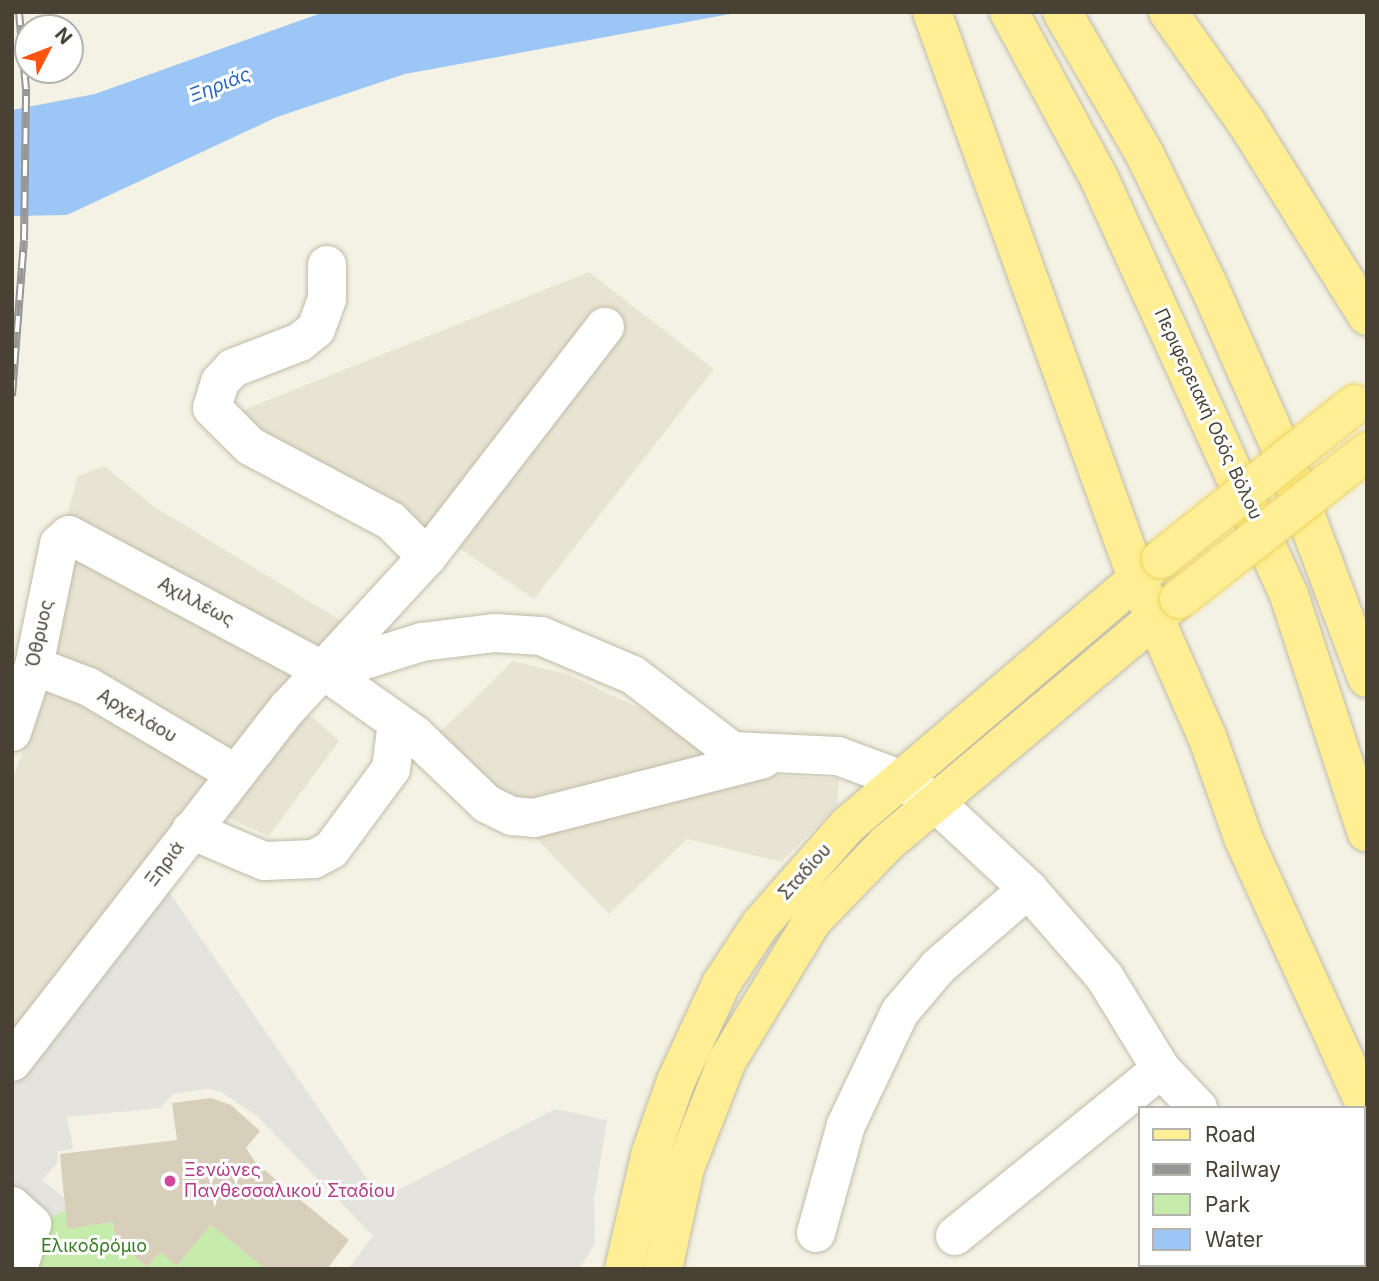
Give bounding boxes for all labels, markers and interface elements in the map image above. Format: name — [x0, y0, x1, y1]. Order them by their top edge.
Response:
north arrow — [14, 14, 84, 84]
text: N — [50, 23, 77, 49]
water label: Ξηριάς — [186, 63, 254, 107]
street label: Περιφερειακή Οδός Βόλου — [1150, 305, 1266, 523]
street label: Αχιλλέως — [154, 573, 238, 631]
street label: Όθρυος — [22, 598, 58, 670]
street label: Αρχελάου — [94, 685, 180, 747]
street label: Ξηριά — [141, 837, 189, 891]
street label: Σταδίου — [774, 839, 836, 905]
legend — [1138, 1106, 1365, 1267]
text: Road — [1205, 1122, 1256, 1147]
text: Railway — [1205, 1157, 1281, 1182]
place label: Ξενώνες Πανθεσσαλικού Σταδίου — [184, 1160, 395, 1202]
marker: Ξενώνες Πανθεσσαλικού Σταδίου — [162, 1173, 178, 1189]
text: Park — [1205, 1192, 1250, 1217]
text: Water — [1205, 1227, 1263, 1252]
park label: Ελικοδρόμιο — [41, 1235, 147, 1257]

